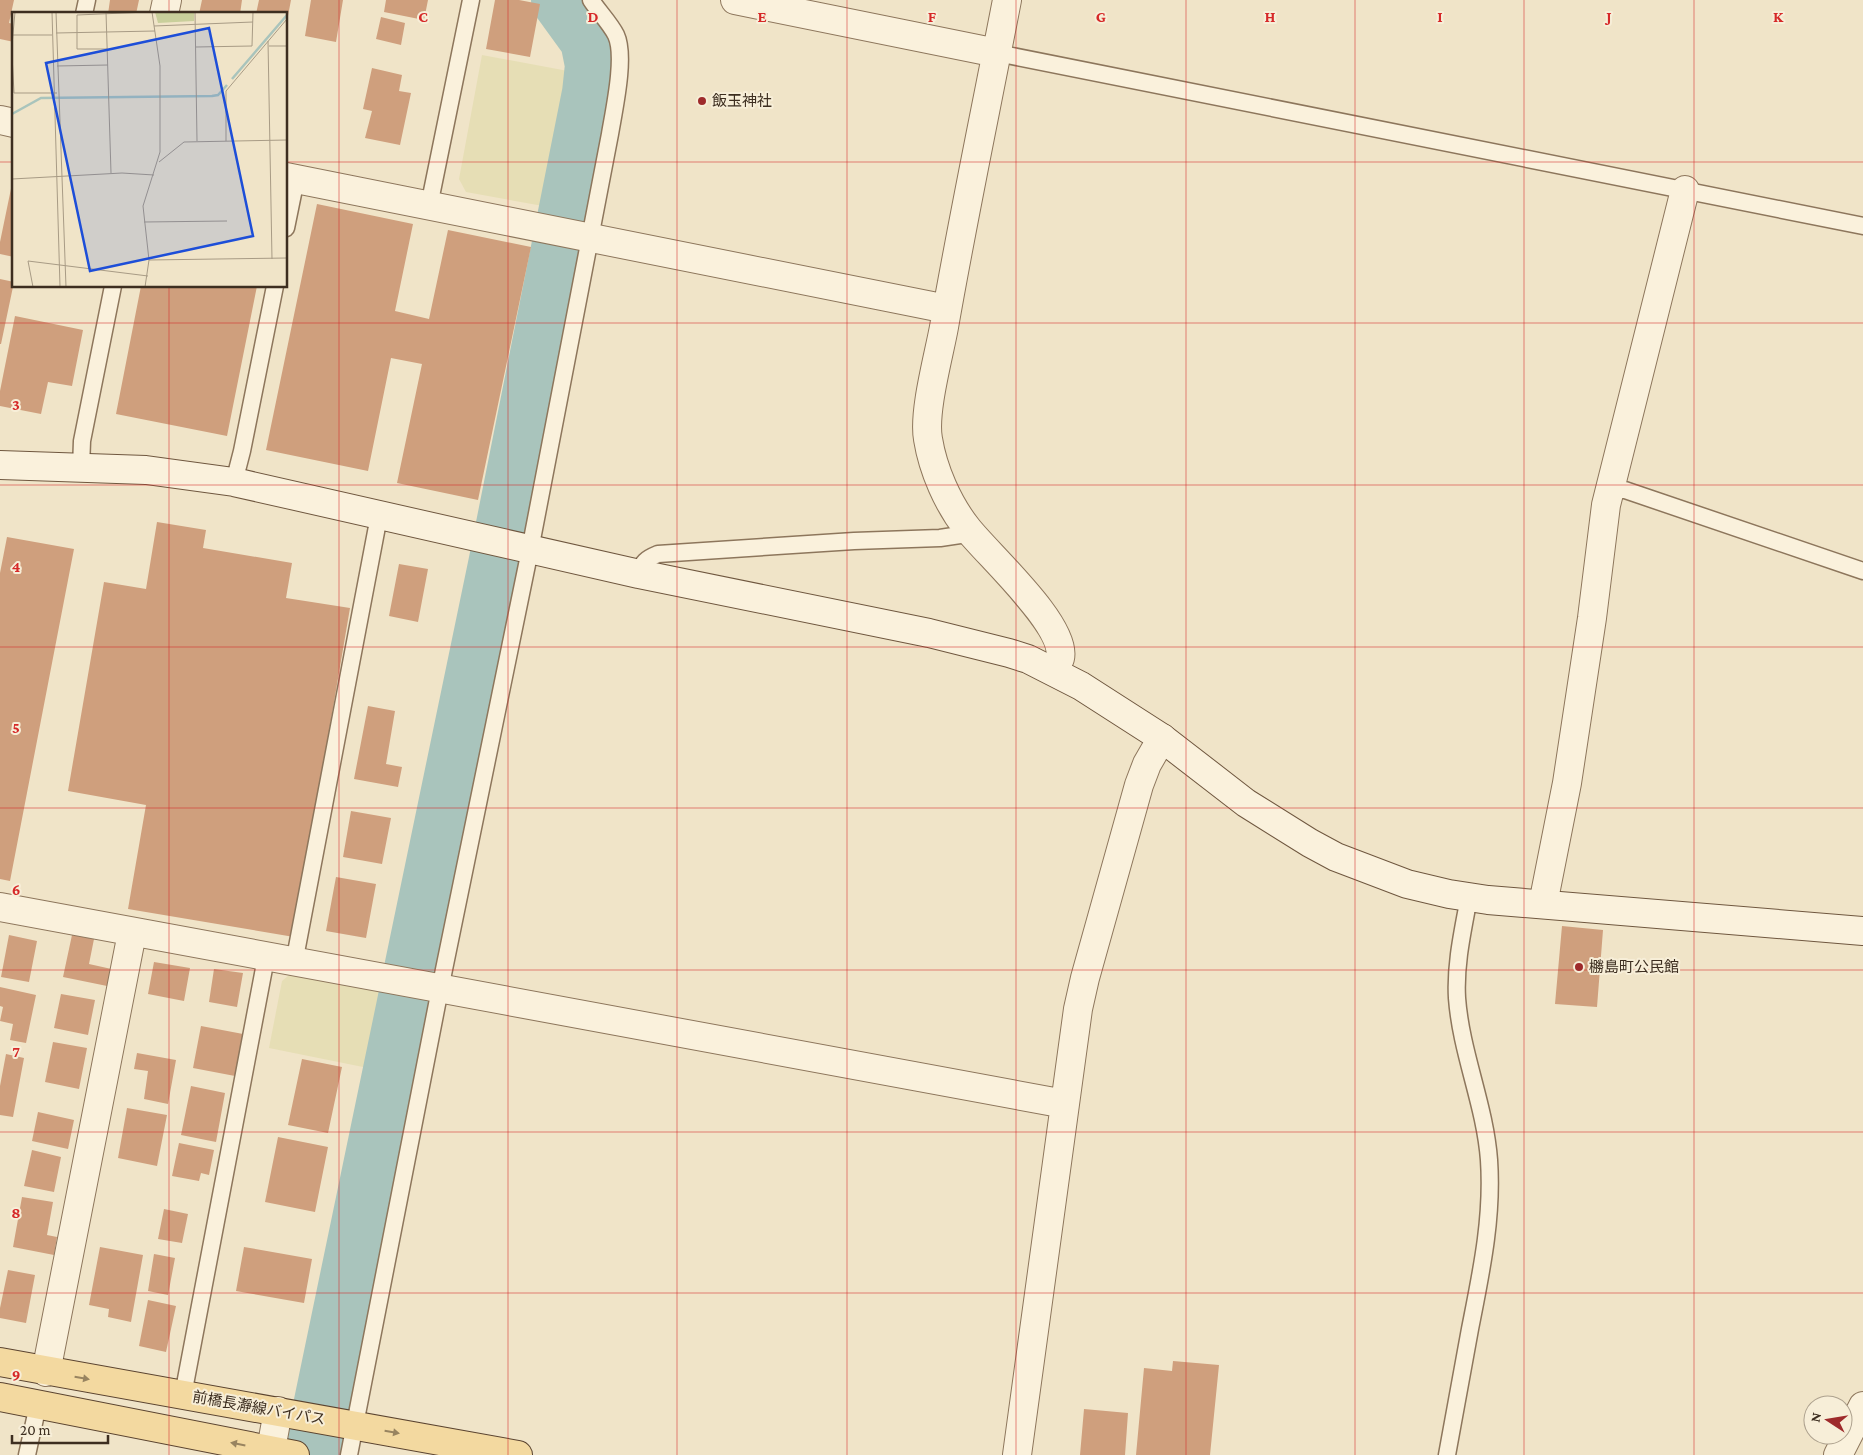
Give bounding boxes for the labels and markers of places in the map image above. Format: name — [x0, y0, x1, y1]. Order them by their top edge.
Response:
place label: 飯玉神社 — [712, 93, 772, 109]
marker: 飯玉神社 — [696, 95, 708, 107]
place label: 橳島町公民館 — [1589, 959, 1679, 975]
marker: 橳島町公民館 — [1573, 961, 1585, 973]

